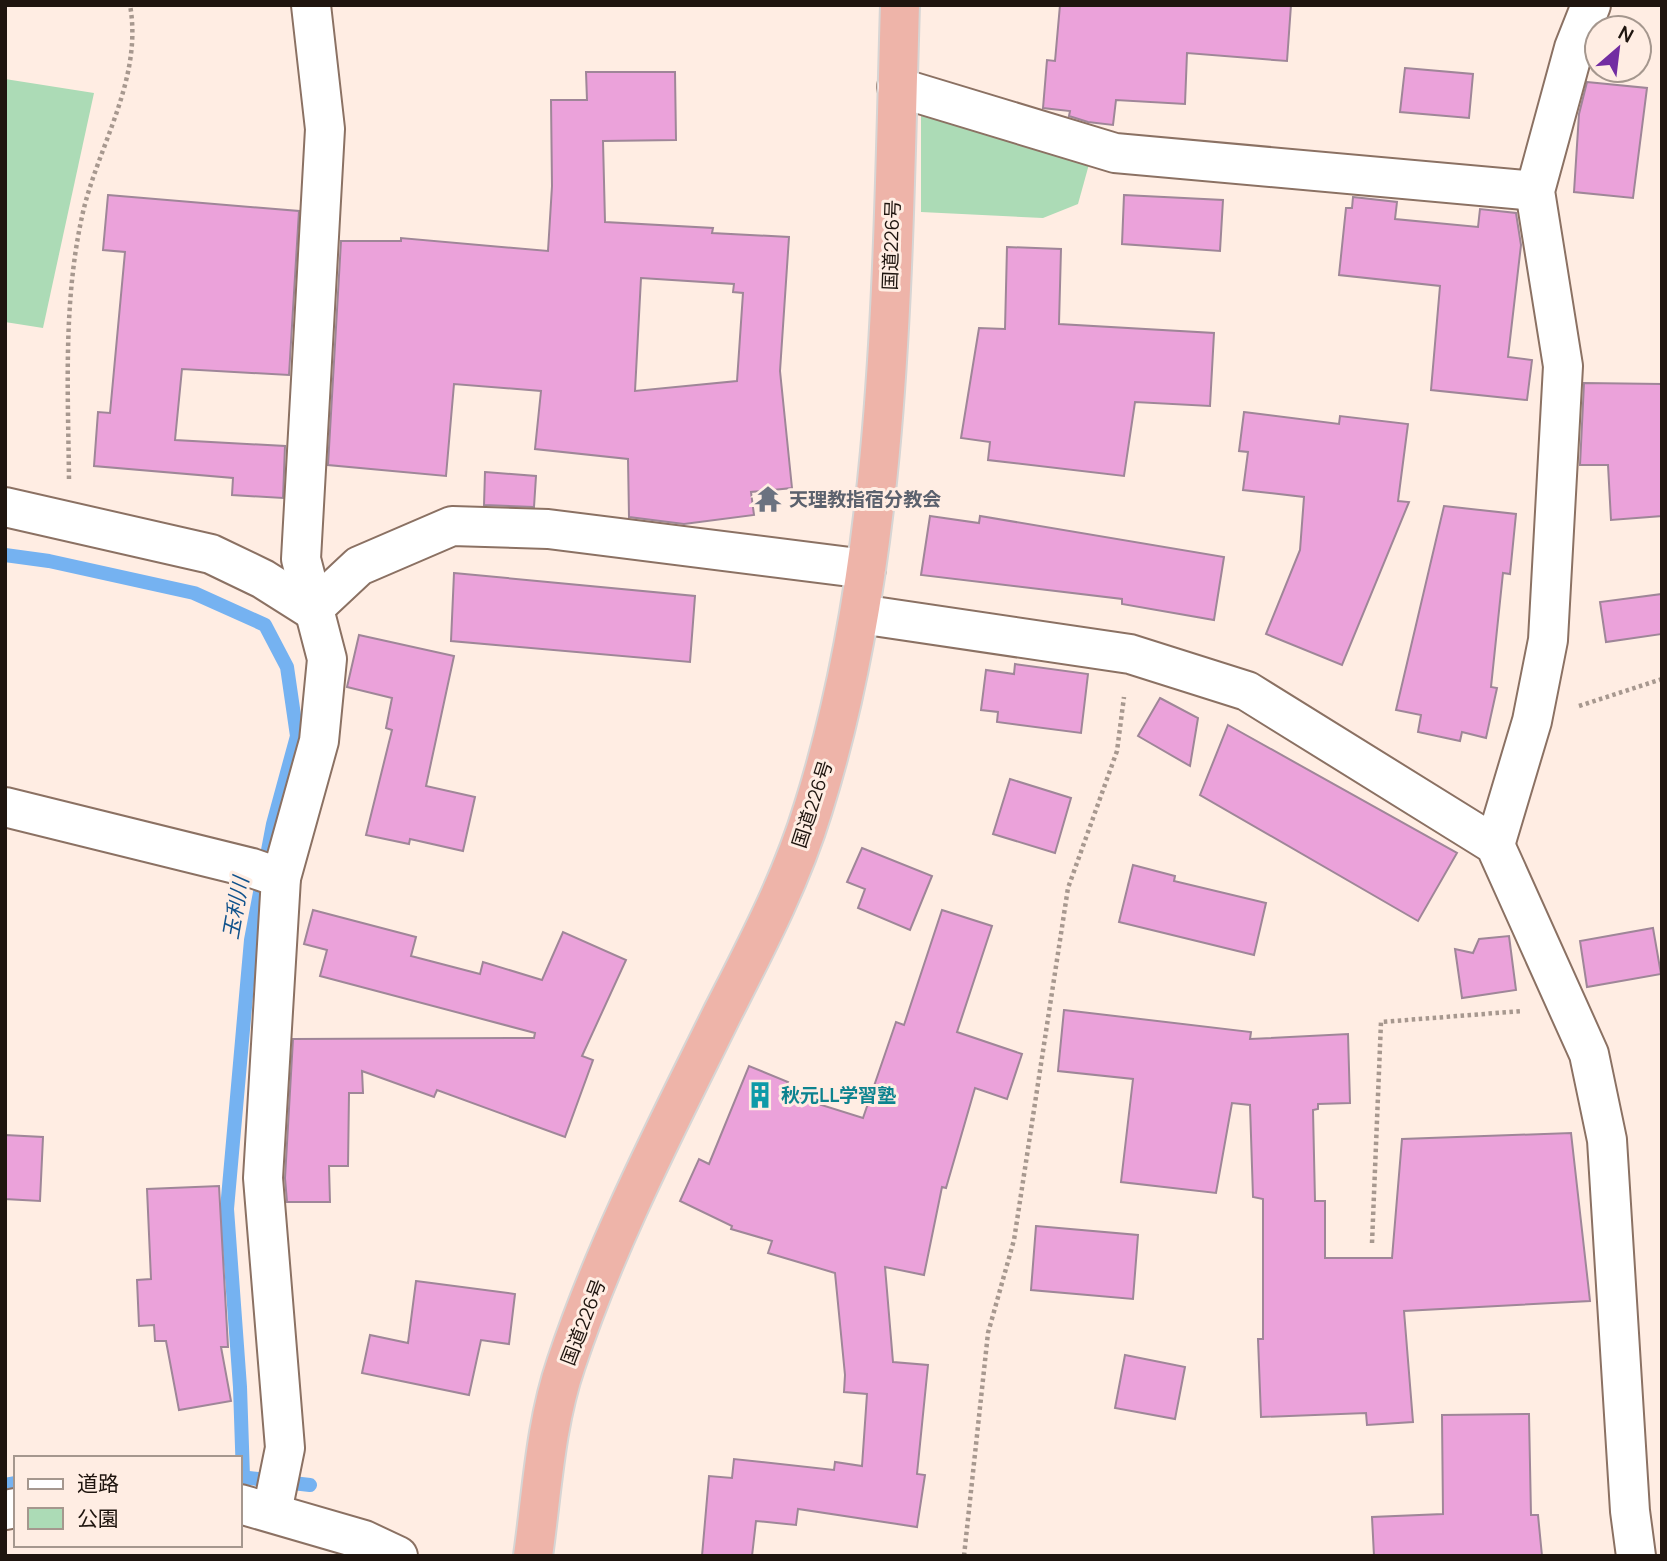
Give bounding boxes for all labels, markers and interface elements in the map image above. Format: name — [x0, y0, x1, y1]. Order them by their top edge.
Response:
north arrow — [1583, 14, 1653, 84]
text: N — [1614, 19, 1638, 49]
street label: 国道226号 — [876, 199, 906, 291]
temple icon: 天理教指宿分教会 — [753, 484, 783, 514]
place label: 天理教指宿分教会 — [789, 486, 941, 512]
street label: 国道226号 — [786, 757, 838, 851]
water label: 玉利川 — [216, 872, 255, 941]
building icon: 秋元LL学習塾 — [745, 1080, 775, 1110]
place label: 秋元LL学習塾 — [781, 1082, 896, 1108]
street label: 国道226号 — [555, 1275, 611, 1369]
legend — [14, 1456, 242, 1547]
text: 道路 — [77, 1469, 119, 1497]
text: 公園 — [77, 1504, 119, 1532]

